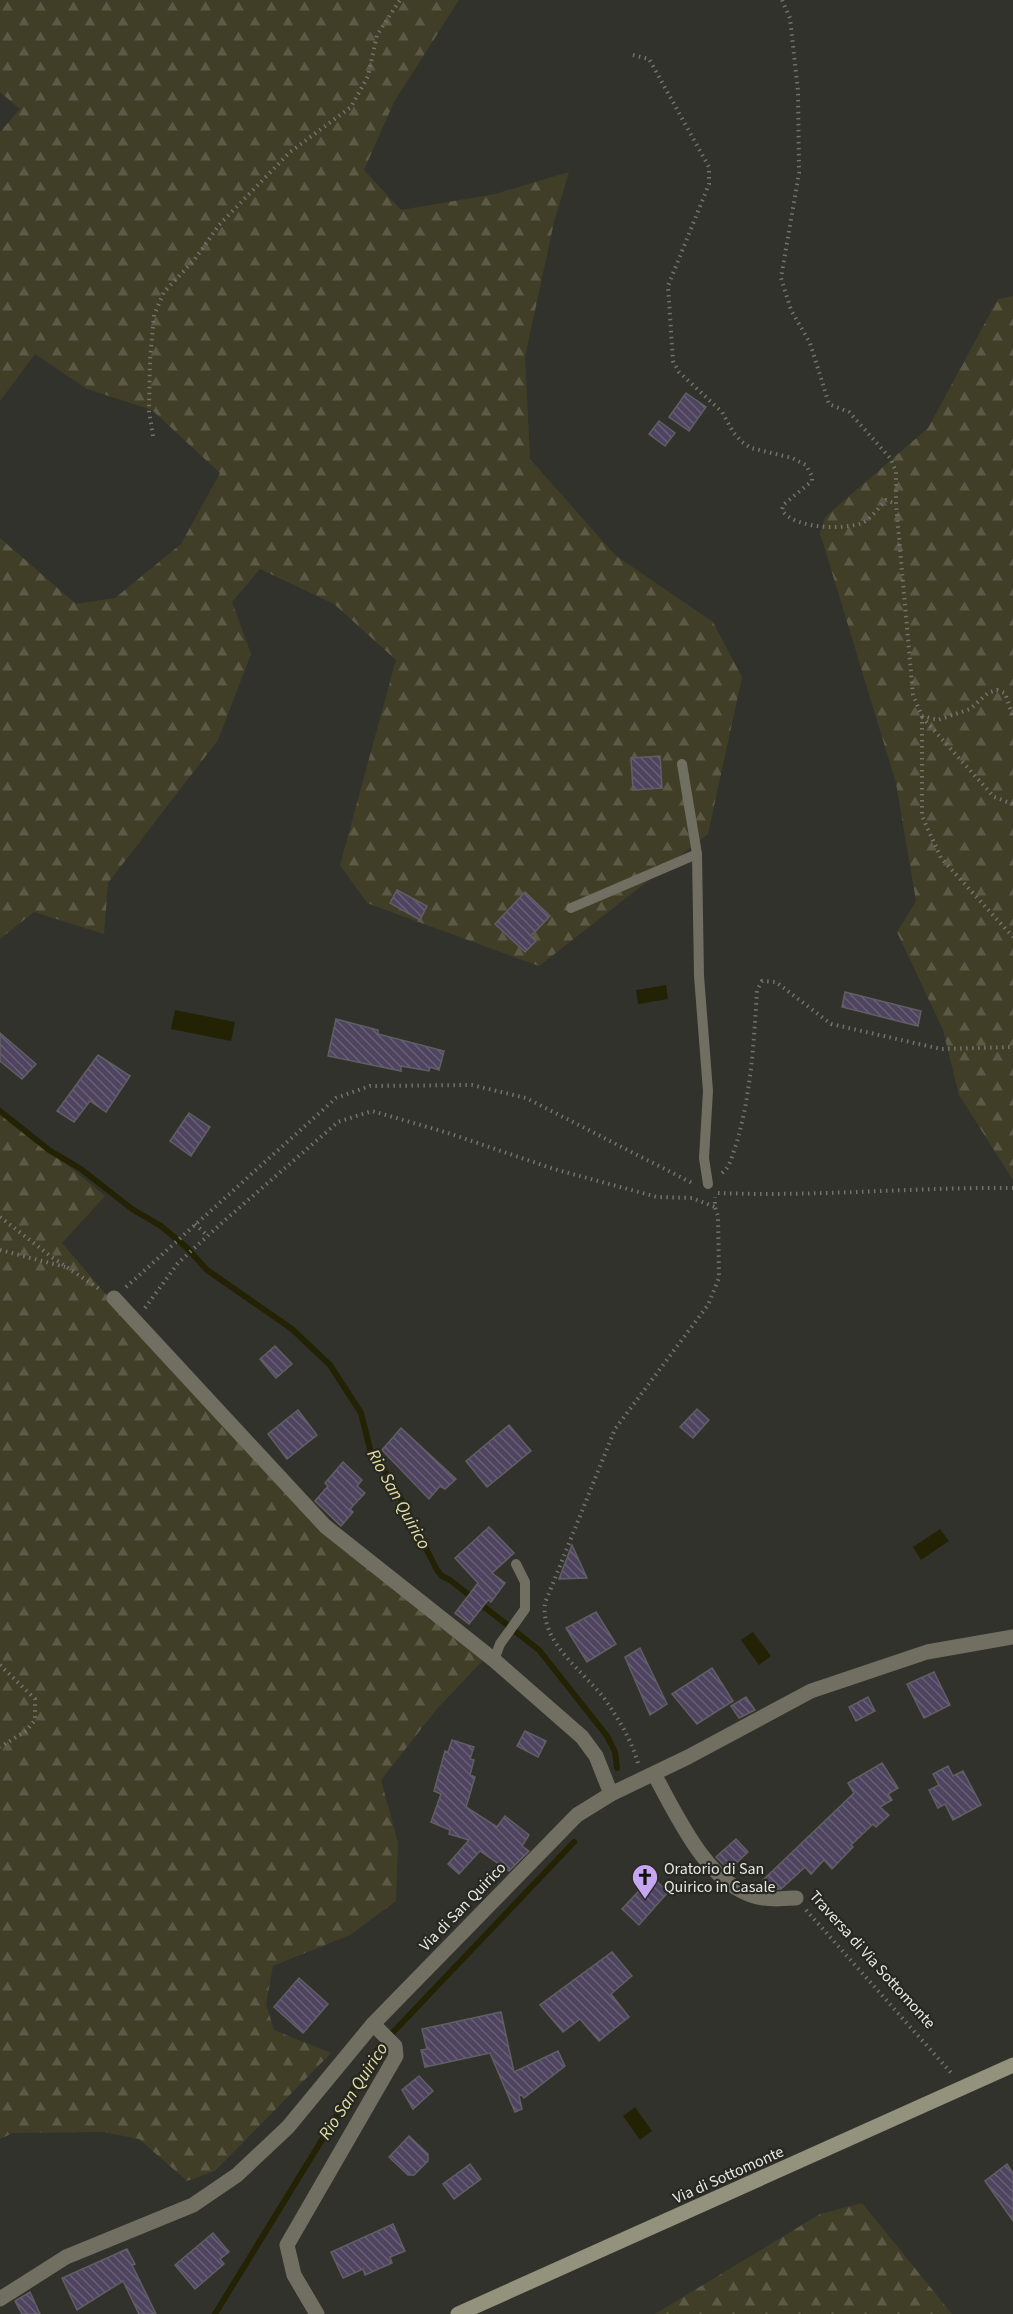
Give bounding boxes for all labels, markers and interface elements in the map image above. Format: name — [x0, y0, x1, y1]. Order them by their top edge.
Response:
water label: Rio San Quirico — [361, 1445, 436, 1554]
street label: Via di San Quirico — [414, 1857, 511, 1956]
place label: Oratorio di San Quirico in Casale — [664, 1858, 776, 1898]
church icon: Oratorio di San Quirico in Casale — [630, 1862, 660, 1900]
street label: Traversa di Via Sottomonte — [804, 1886, 940, 2034]
water label: Rio San Quirico — [313, 2038, 394, 2145]
street label: Via di Sottomonte — [669, 2141, 787, 2209]

